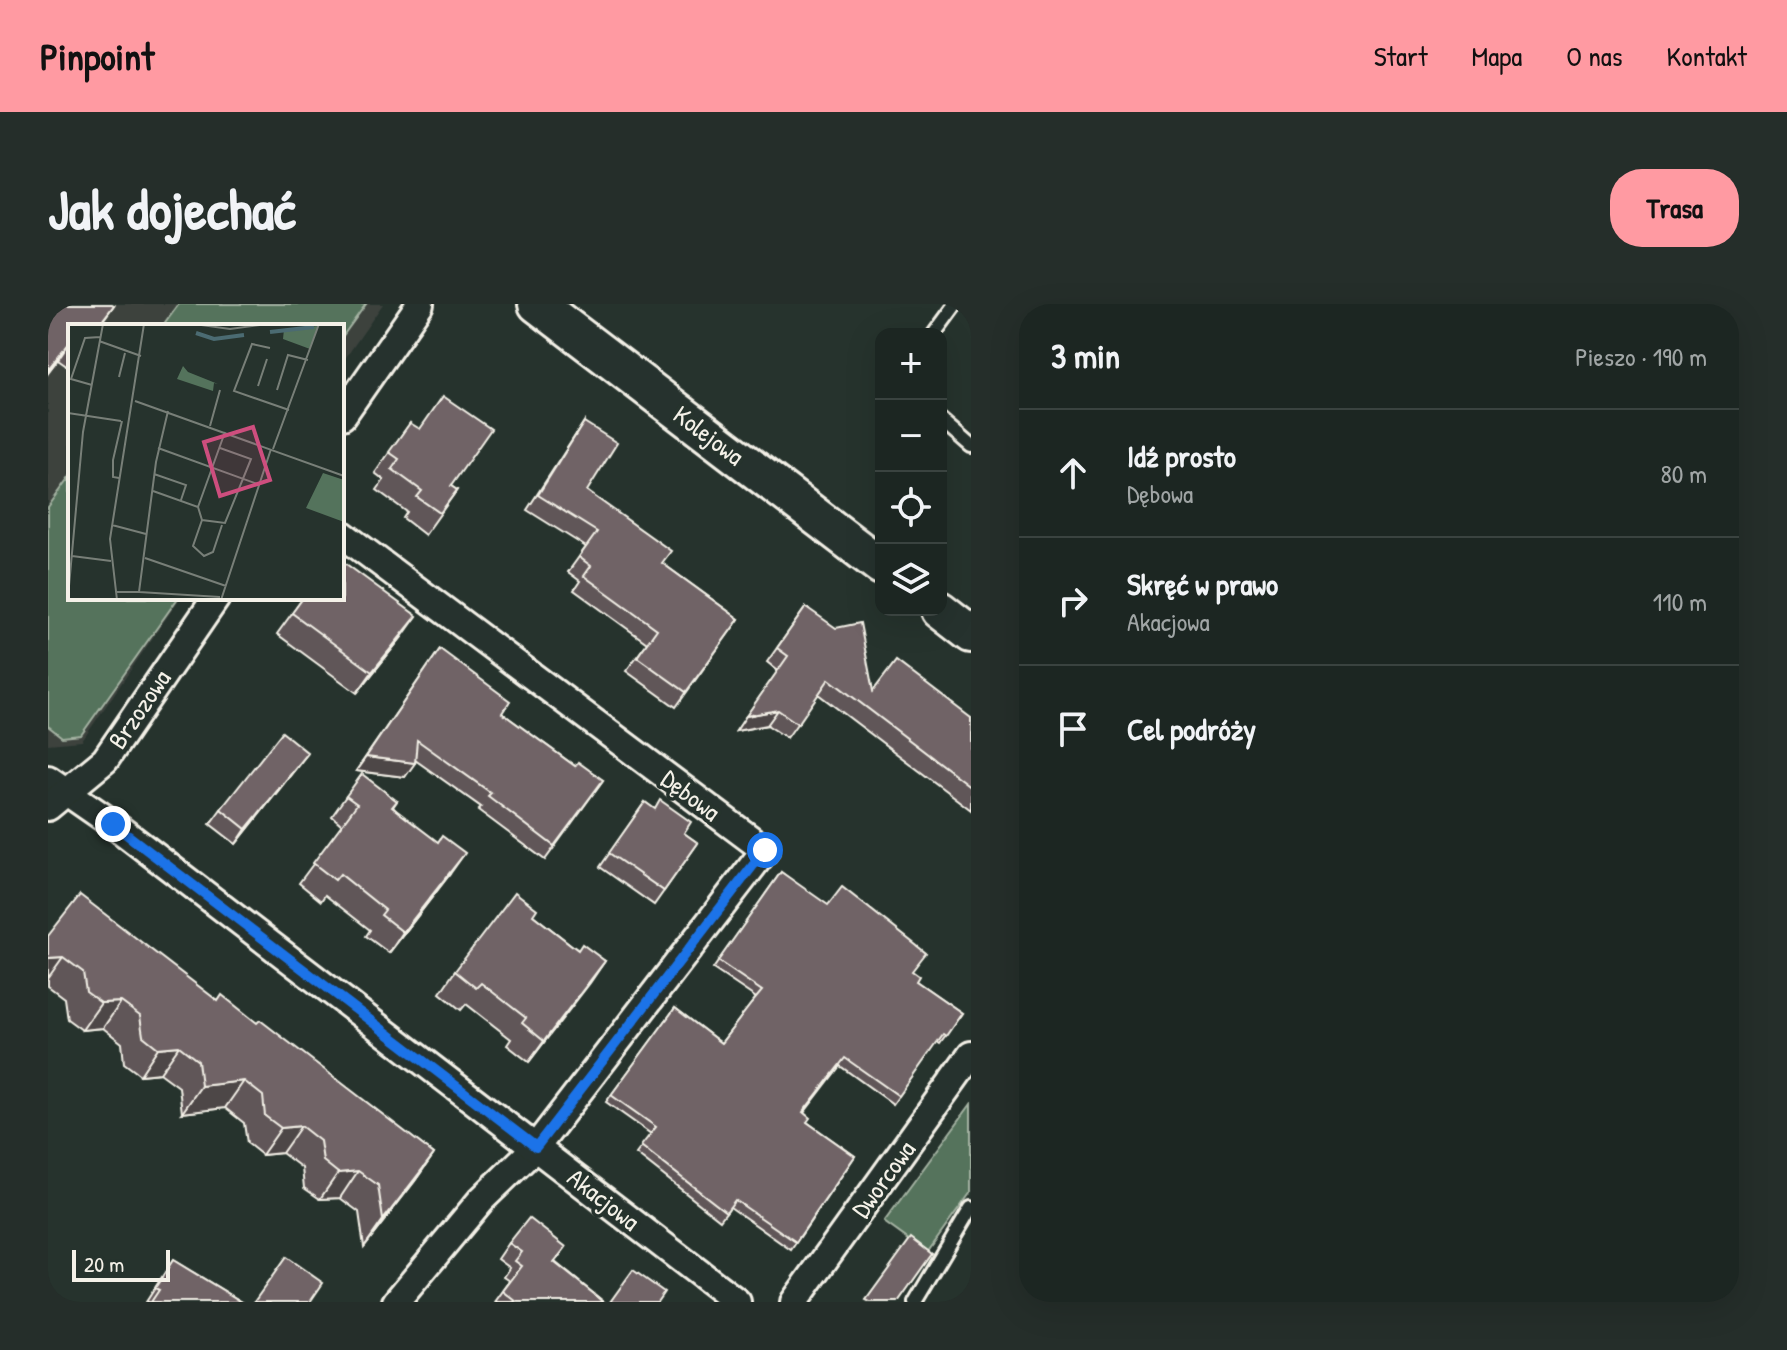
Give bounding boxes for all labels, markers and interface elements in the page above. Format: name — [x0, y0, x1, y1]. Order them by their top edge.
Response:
text: Pinpoint — [40, 30, 154, 82]
text: Start — [1374, 37, 1428, 75]
text: Mapa — [1472, 37, 1522, 75]
text: O nas — [1566, 37, 1623, 75]
text: Kontakt — [1667, 37, 1747, 75]
button: Trasa — [1610, 169, 1739, 247]
text: Jak dojechać — [48, 171, 296, 246]
inset map — [68, 324, 344, 600]
map controls — [875, 328, 947, 616]
button: + — [875, 328, 947, 400]
text: 3 min — [1051, 333, 1120, 379]
text: Pieszo · 190 m — [1575, 339, 1707, 374]
street label: Kolejowa — [666, 397, 752, 473]
button: − — [875, 400, 947, 472]
text: Idź prosto — [1127, 436, 1236, 476]
icon: ahead — [1051, 451, 1095, 495]
text: 80 m — [1660, 456, 1707, 491]
button: locate — [875, 472, 947, 544]
text: Dębowa — [1127, 476, 1193, 511]
button: layers — [875, 544, 947, 616]
text: Skręć w prawo — [1127, 564, 1278, 604]
icon: right — [1051, 579, 1095, 623]
text: 110 m — [1653, 584, 1707, 619]
text: Akacjowa — [1127, 604, 1210, 639]
street label: Brzozowa — [100, 662, 178, 756]
icon: arrive — [1051, 707, 1095, 751]
text: Cel podróży — [1127, 709, 1256, 749]
street label: Dębowa — [654, 761, 728, 829]
route end — [95, 806, 131, 842]
route start — [747, 832, 783, 868]
street label: Dworcowa — [843, 1133, 923, 1225]
street label: Akacjowa — [561, 1160, 647, 1238]
scale bar — [72, 1246, 170, 1282]
text: 20 m — [84, 1249, 124, 1279]

